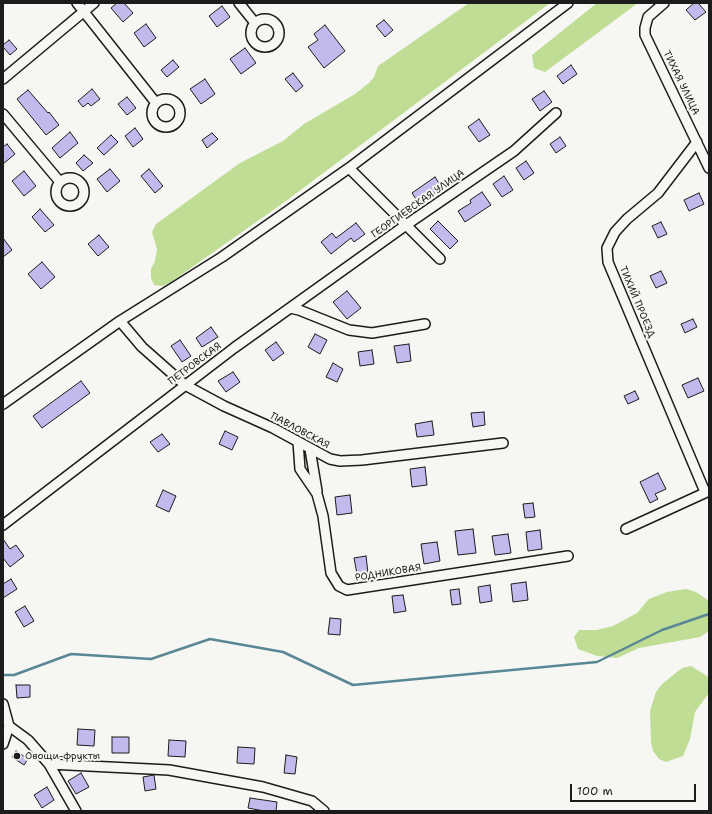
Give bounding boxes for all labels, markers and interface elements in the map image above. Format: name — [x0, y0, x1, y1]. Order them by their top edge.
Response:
street label: ТИХАЯ УЛИЦА — [660, 49, 702, 117]
street label: ГЕОРГИЕВСКАЯ УЛИЦА — [369, 167, 467, 241]
street label: ТИХИЙ ПРОЕЗД — [617, 264, 657, 340]
street label: ПЕТРОВСКАЯ — [166, 340, 224, 388]
street label: ПАВЛОВСКАЯ — [268, 410, 332, 452]
street label: РОДНИКОВАЯ — [354, 562, 422, 584]
place label: Овощи-фрукты — [25, 750, 100, 762]
marker: Овощи-фрукты — [12, 751, 22, 761]
scale bar — [572, 776, 698, 802]
text: 100 m — [577, 783, 613, 799]

